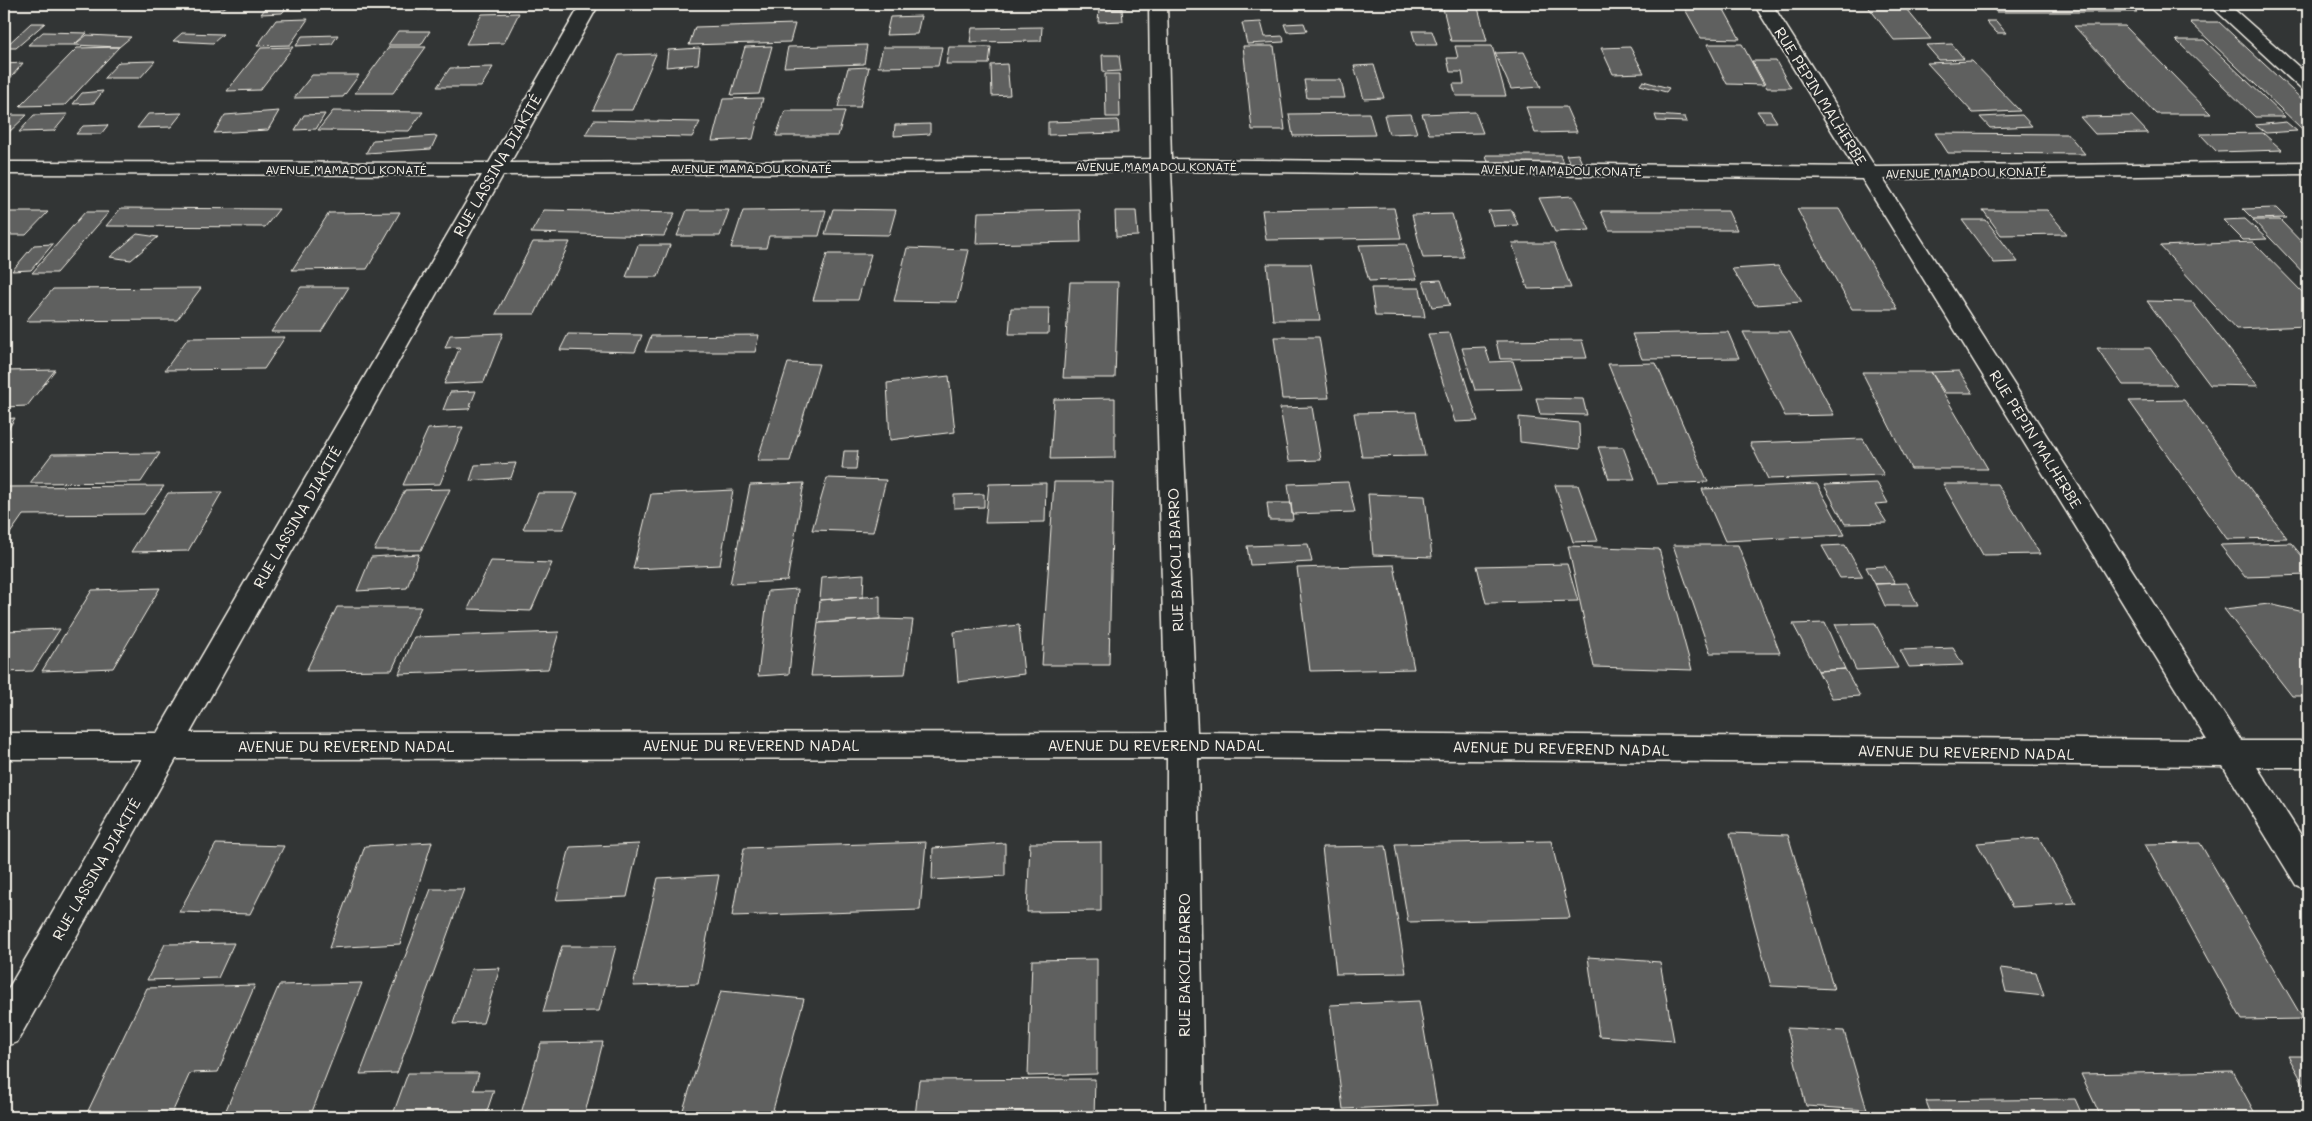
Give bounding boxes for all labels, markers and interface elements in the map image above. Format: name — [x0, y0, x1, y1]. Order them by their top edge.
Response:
street label: RUE PEPIN MALHERBE — [1770, 23, 1872, 169]
street label: RUE LASSINA DIAKITÉ — [448, 90, 546, 240]
street label: AVENUE MAMADOU KONATÉ — [1075, 158, 1237, 174]
street label: AVENUE MAMADOU KONATÉ — [670, 160, 832, 176]
street label: AVENUE MAMADOU KONATÉ — [265, 161, 427, 177]
street label: AVENUE MAMADOU KONATÉ — [1480, 161, 1642, 179]
street label: AVENUE MAMADOU KONATÉ — [1885, 163, 2047, 181]
street label: RUE PEPIN MALHERBE — [1985, 366, 2087, 512]
street label: RUE LASSINA DIAKITÉ — [248, 442, 346, 592]
street label: RUE BAKOLI BARRO — [1162, 488, 1188, 632]
street label: AVENUE DU REVEREND NADAL — [643, 735, 860, 755]
street label: AVENUE DU REVEREND NADAL — [1048, 735, 1265, 755]
street label: AVENUE DU REVEREND NADAL — [238, 736, 455, 756]
street label: AVENUE DU REVEREND NADAL — [1452, 736, 1670, 760]
street label: AVENUE DU REVEREND NADAL — [1857, 740, 2075, 764]
street label: RUE LASSINA DIAKITÉ — [47, 794, 145, 944]
street label: RUE BAKOLI BARRO — [1174, 893, 1194, 1037]

